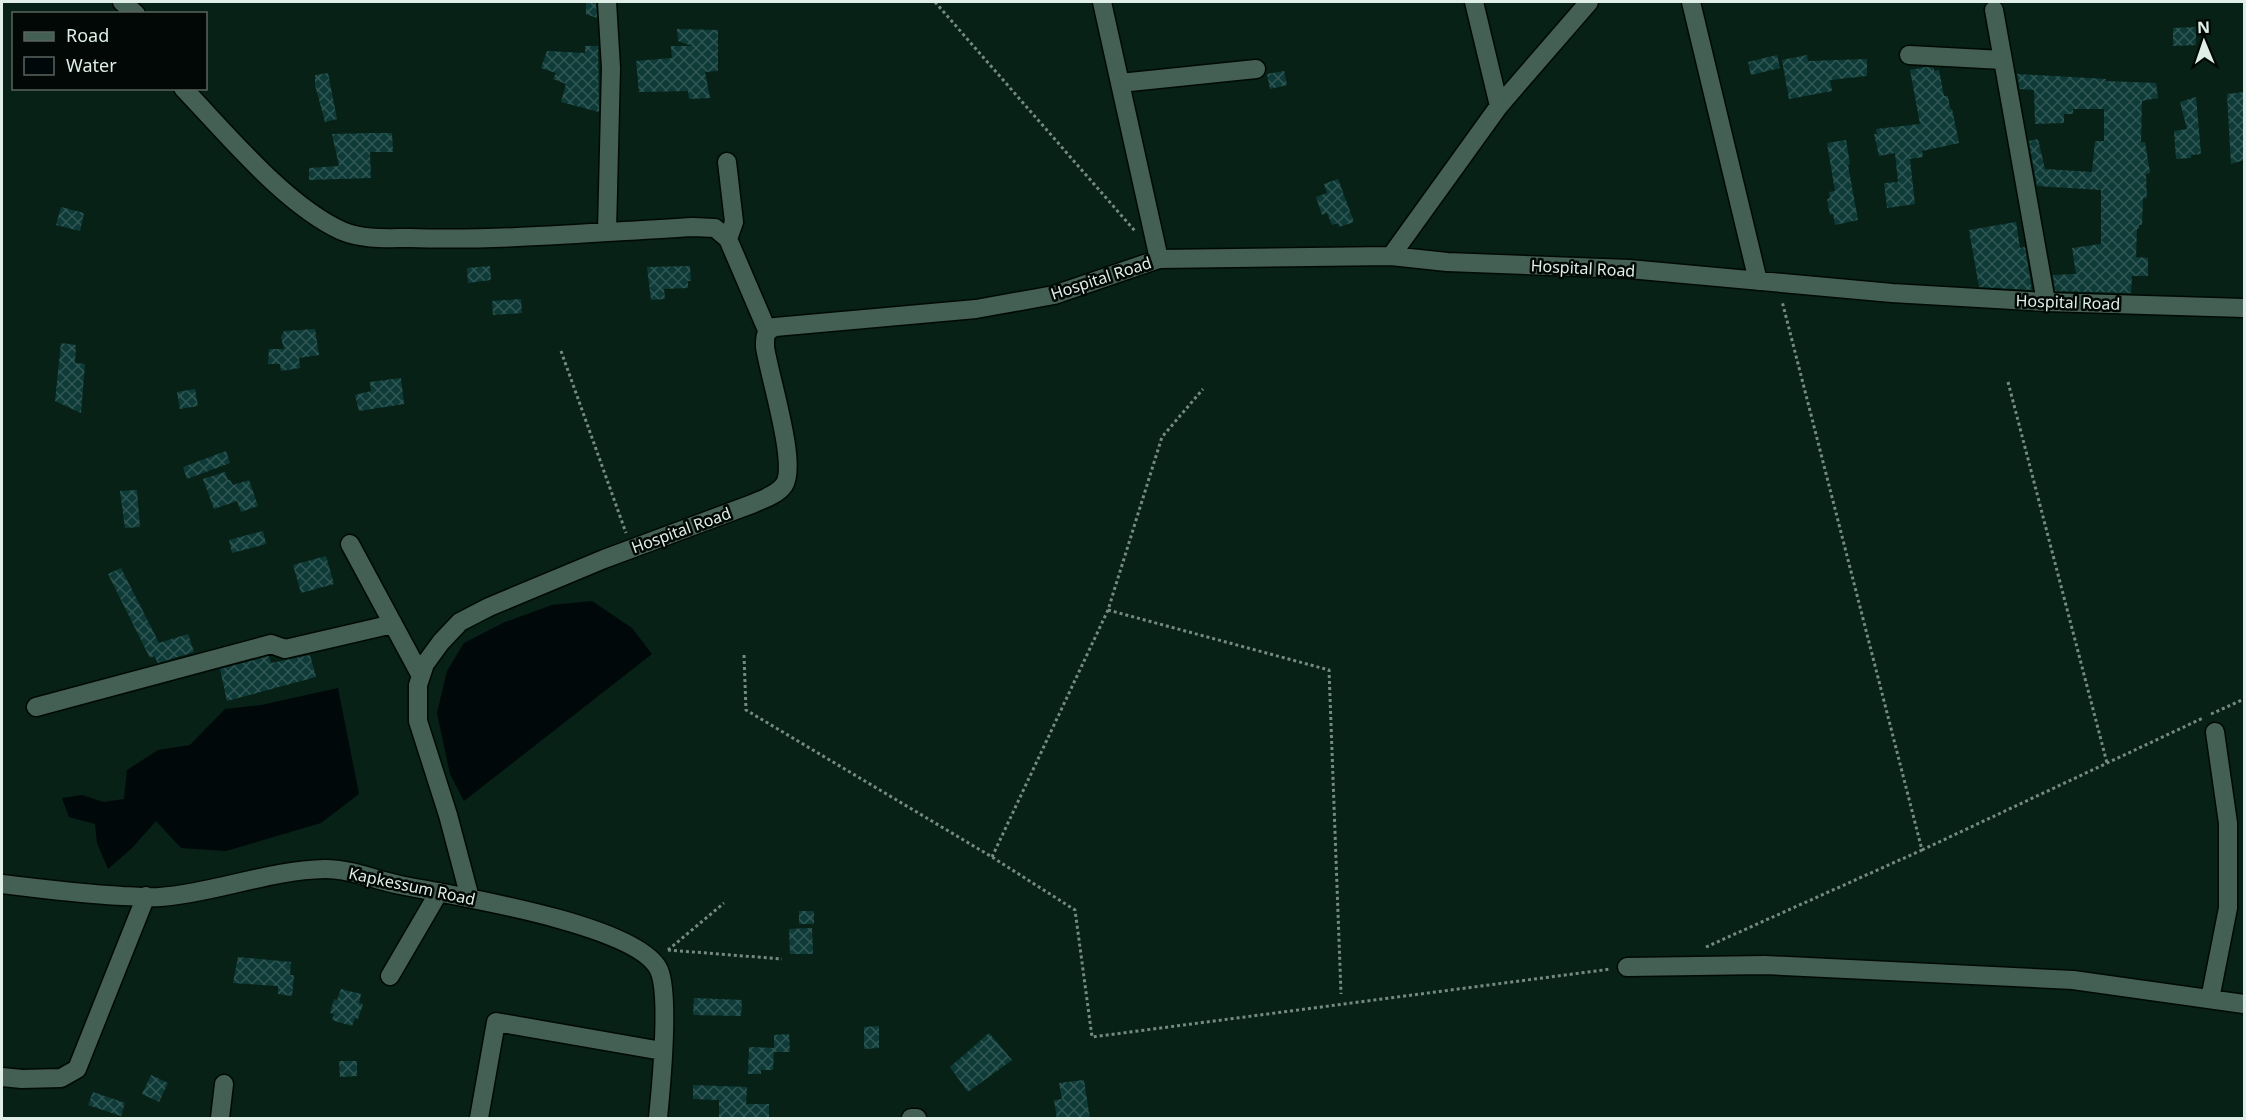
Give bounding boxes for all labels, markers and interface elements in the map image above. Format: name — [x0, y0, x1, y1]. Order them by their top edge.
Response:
legend — [12, 12, 207, 90]
north arrow — [2174, 12, 2234, 72]
text: N — [2197, 16, 2210, 38]
text: Road — [66, 23, 109, 47]
text: Water — [66, 53, 117, 77]
street label: Hospital Road — [1048, 251, 1154, 305]
street label: Hospital Road — [1530, 254, 1636, 282]
street label: Hospital Road — [2015, 289, 2121, 315]
street label: Hospital Road — [628, 502, 734, 558]
street label: Kapkessum Road — [347, 862, 477, 910]

